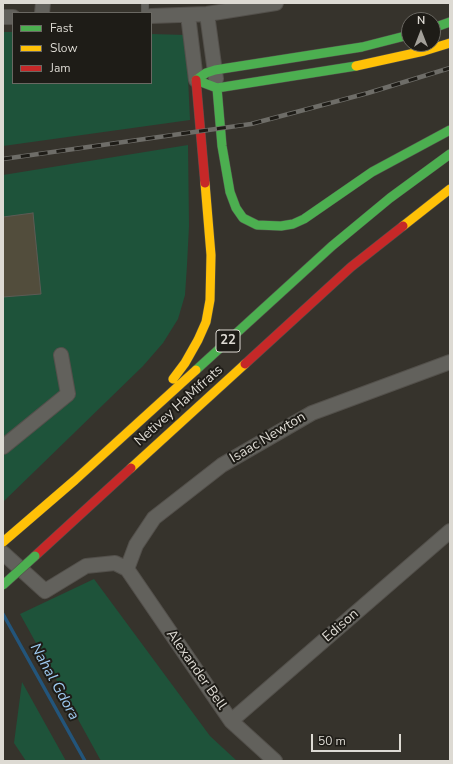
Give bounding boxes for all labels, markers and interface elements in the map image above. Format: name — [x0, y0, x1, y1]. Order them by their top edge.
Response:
legend — [12, 12, 152, 84]
north arrow — [401, 12, 441, 52]
text: N — [417, 13, 425, 28]
text: Fast — [50, 20, 73, 36]
text: Slow — [50, 40, 78, 56]
text: Jam — [50, 60, 71, 76]
road number: 22 — [216, 330, 240, 352]
street label: Netivey HaMifrats — [131, 362, 227, 450]
street label: Isaac Newton — [227, 409, 309, 467]
street label: Edison — [320, 606, 362, 646]
street label: Alexander Bell — [162, 627, 230, 713]
water label: Nahal Gdora — [26, 640, 82, 724]
scale bar — [313, 726, 403, 752]
text: 50 m — [318, 733, 346, 749]

